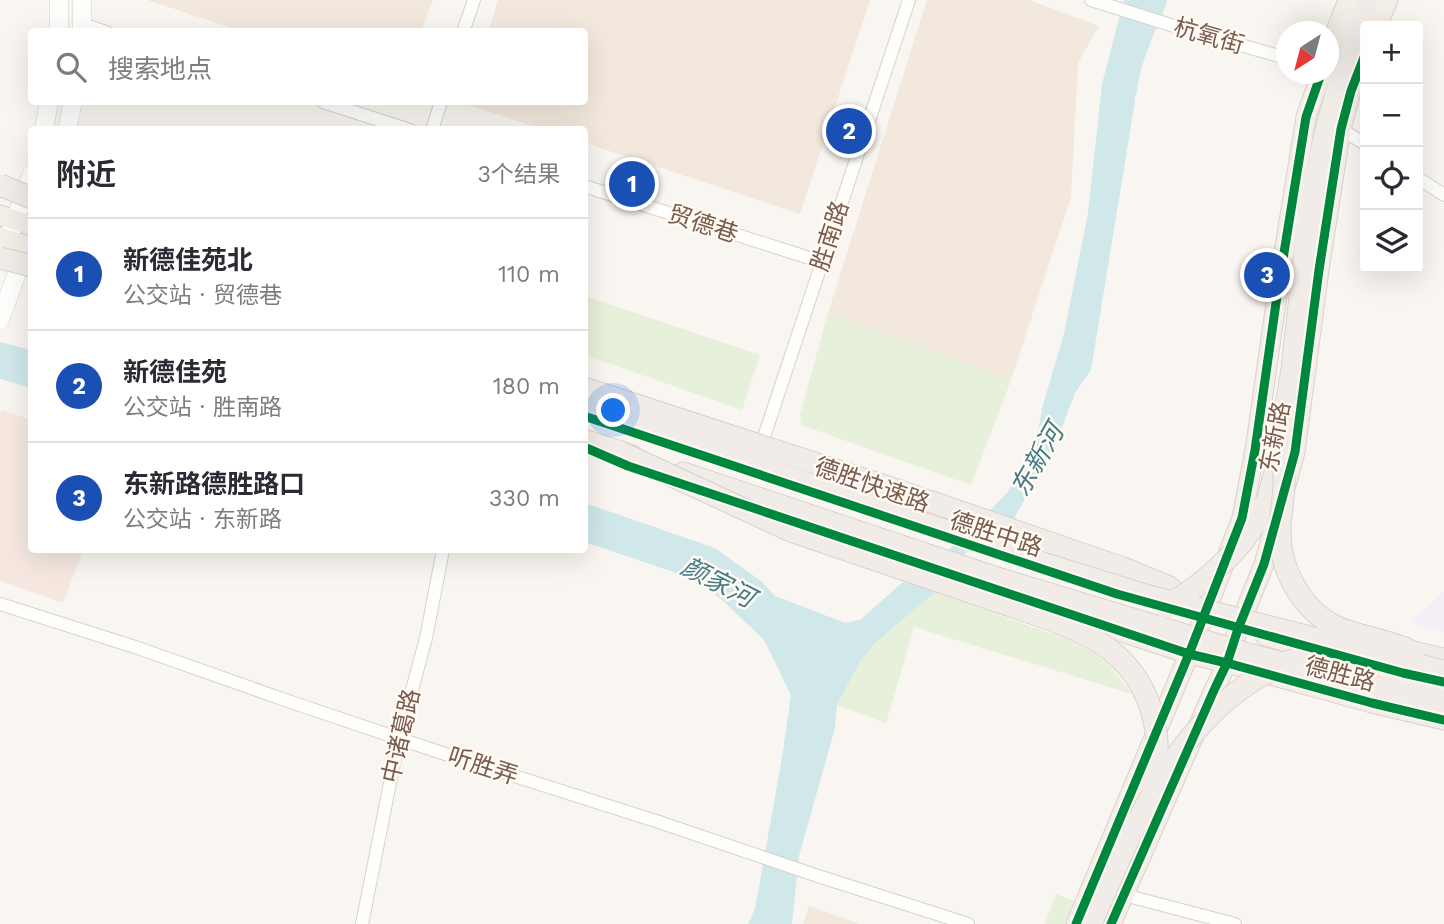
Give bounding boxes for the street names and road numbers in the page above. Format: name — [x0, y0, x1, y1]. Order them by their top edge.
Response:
street label: 杭氧街 — [1171, 13, 1247, 59]
street label: 胜南路 — [806, 197, 854, 275]
street label: 贸德巷 — [664, 200, 742, 248]
street label: 东新路 — [1254, 399, 1296, 475]
street label: 德胜快速路 — [811, 452, 933, 518]
street label: 德胜中路 — [946, 506, 1046, 562]
street label: 德胜路 — [1302, 651, 1378, 697]
street label: 中诸葛路 — [377, 686, 425, 786]
street label: 听胜弄 — [444, 742, 522, 790]

